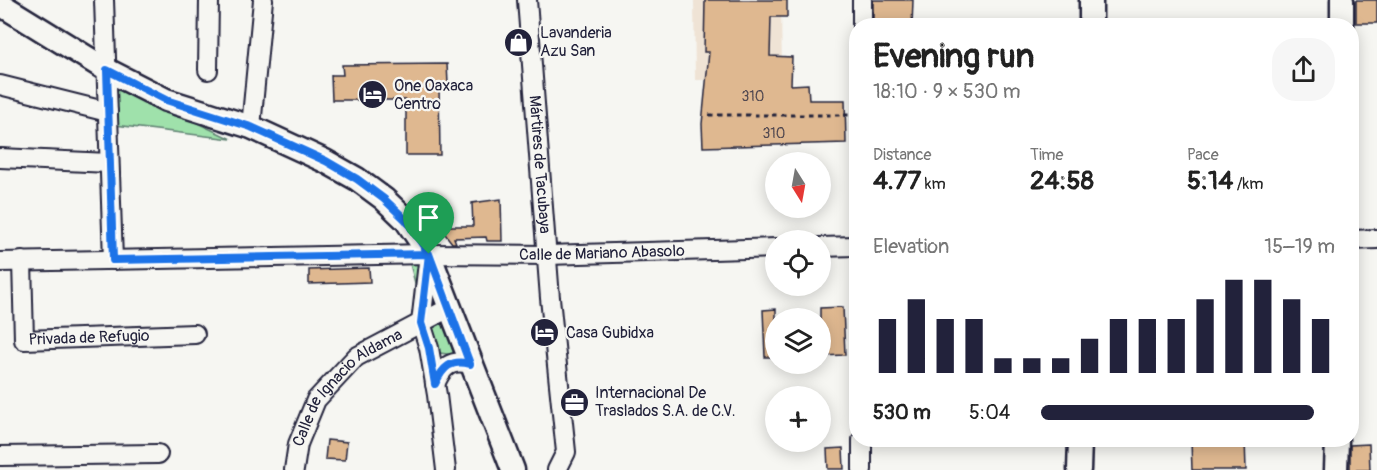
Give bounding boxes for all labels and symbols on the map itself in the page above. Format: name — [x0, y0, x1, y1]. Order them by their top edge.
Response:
place label: Lavanderia Azu San — [540, 23, 612, 61]
shop icon: Lavanderia Azu San — [503, 26, 535, 58]
place label: One Oaxaca Centro — [394, 76, 473, 114]
hotel icon: One Oaxaca Centro — [357, 79, 389, 111]
house number: 310 — [742, 88, 764, 105]
street label: Mártires de Tacubaya — [524, 95, 555, 234]
house number: 310 — [763, 125, 785, 142]
north arrow — [765, 152, 831, 218]
pin — [403, 192, 454, 254]
street label: Calle de Mariano Abasolo — [519, 241, 685, 265]
hotel icon: Casa Gubidxa — [529, 317, 561, 349]
place label: Casa Gubidxa — [566, 323, 654, 343]
street label: Calle de Ignacio Aldama — [288, 324, 406, 449]
street label: Privada de Refugio — [28, 326, 150, 350]
place label: Internacional De Traslados S.A. de C.V. — [595, 383, 735, 421]
office icon: Internacional De Traslados S.A. de C.V. — [558, 386, 590, 418]

